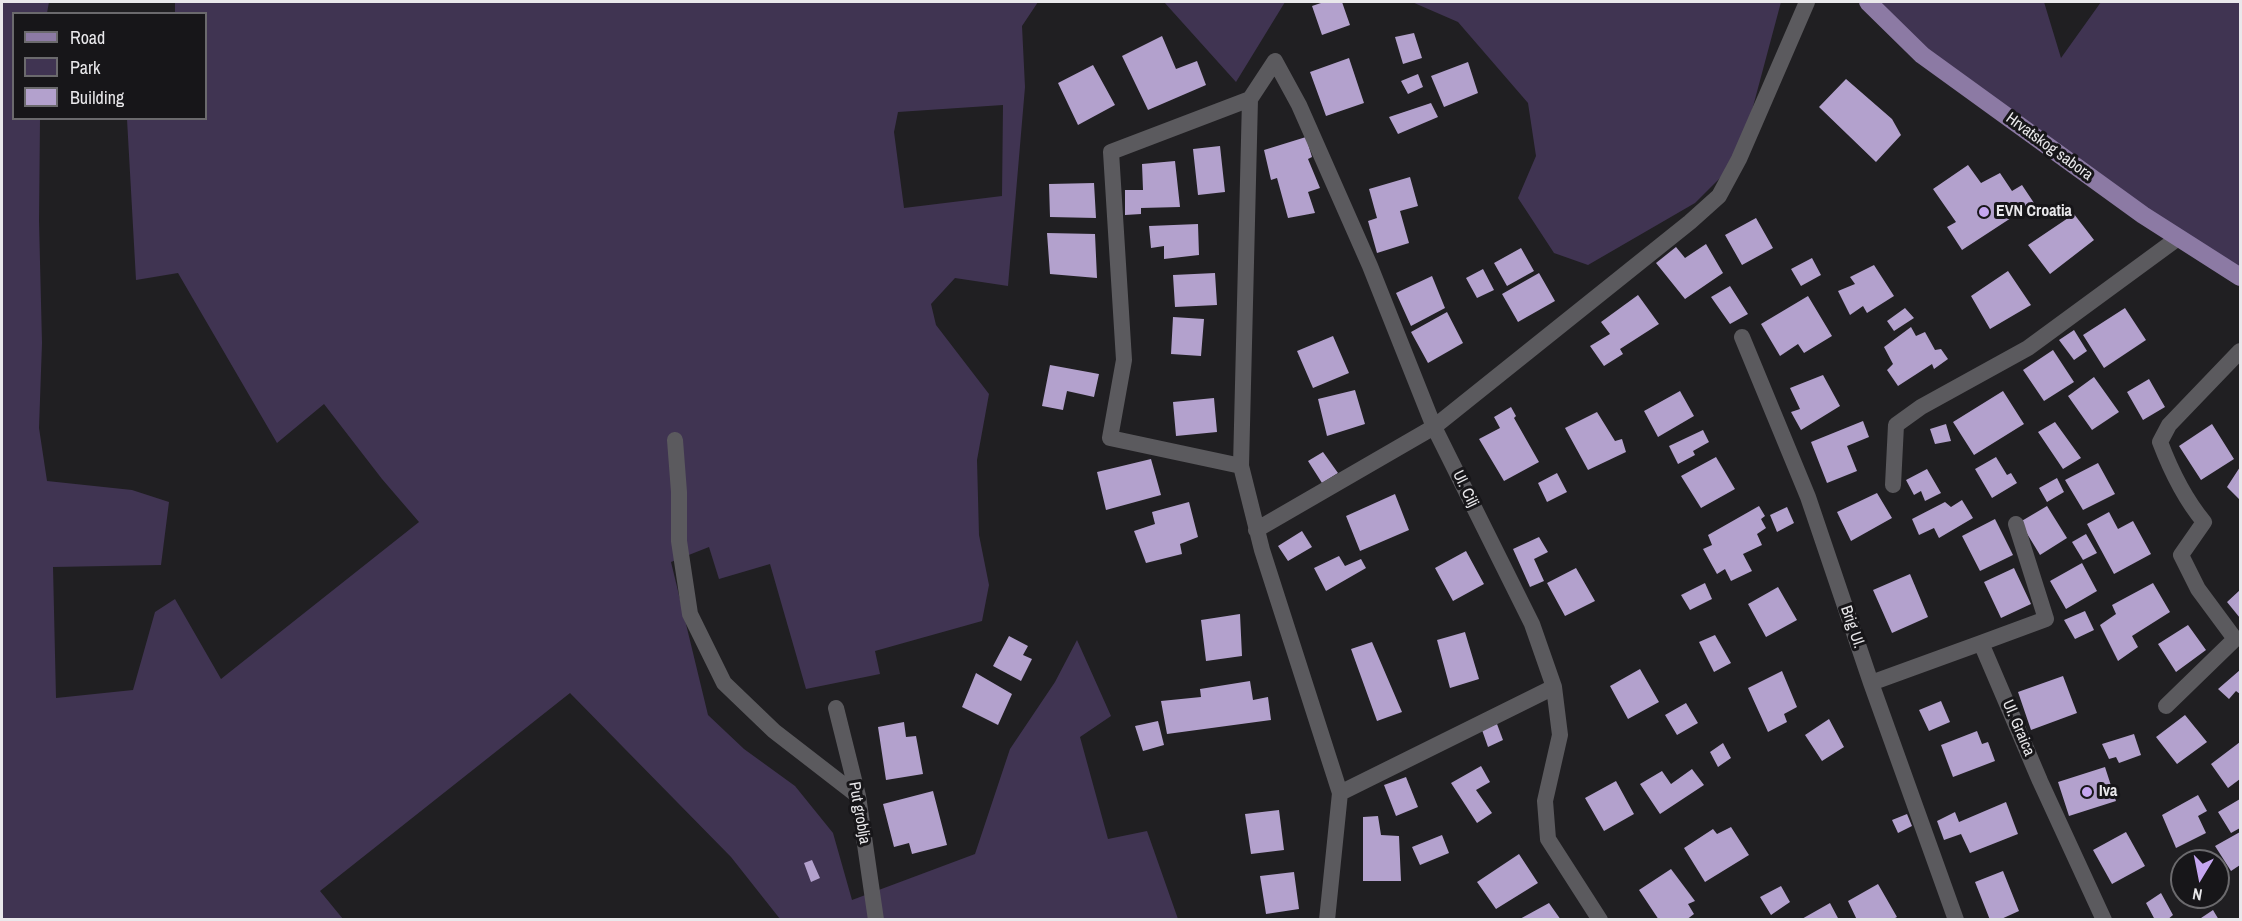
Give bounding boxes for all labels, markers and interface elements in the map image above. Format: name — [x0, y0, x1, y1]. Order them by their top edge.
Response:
legend — [12, 12, 207, 120]
text: Road — [70, 25, 105, 50]
text: Park — [70, 55, 100, 80]
text: Building — [70, 85, 124, 110]
street label: Hrvatskog sabora — [2002, 109, 2096, 185]
place label: EVN Croatia — [1996, 202, 2072, 222]
marker: EVN Croatia — [1977, 205, 1991, 219]
street label: Ul. Cilj — [1448, 467, 1482, 511]
street label: Brig Ul. — [1836, 603, 1868, 651]
street label: Ul. Graica — [1998, 697, 2038, 759]
street label: Put groblja — [844, 780, 874, 846]
place label: Iva — [2099, 782, 2117, 802]
marker: Iva — [2080, 785, 2094, 799]
north arrow — [2170, 849, 2230, 909]
text: N — [2191, 883, 2204, 906]

